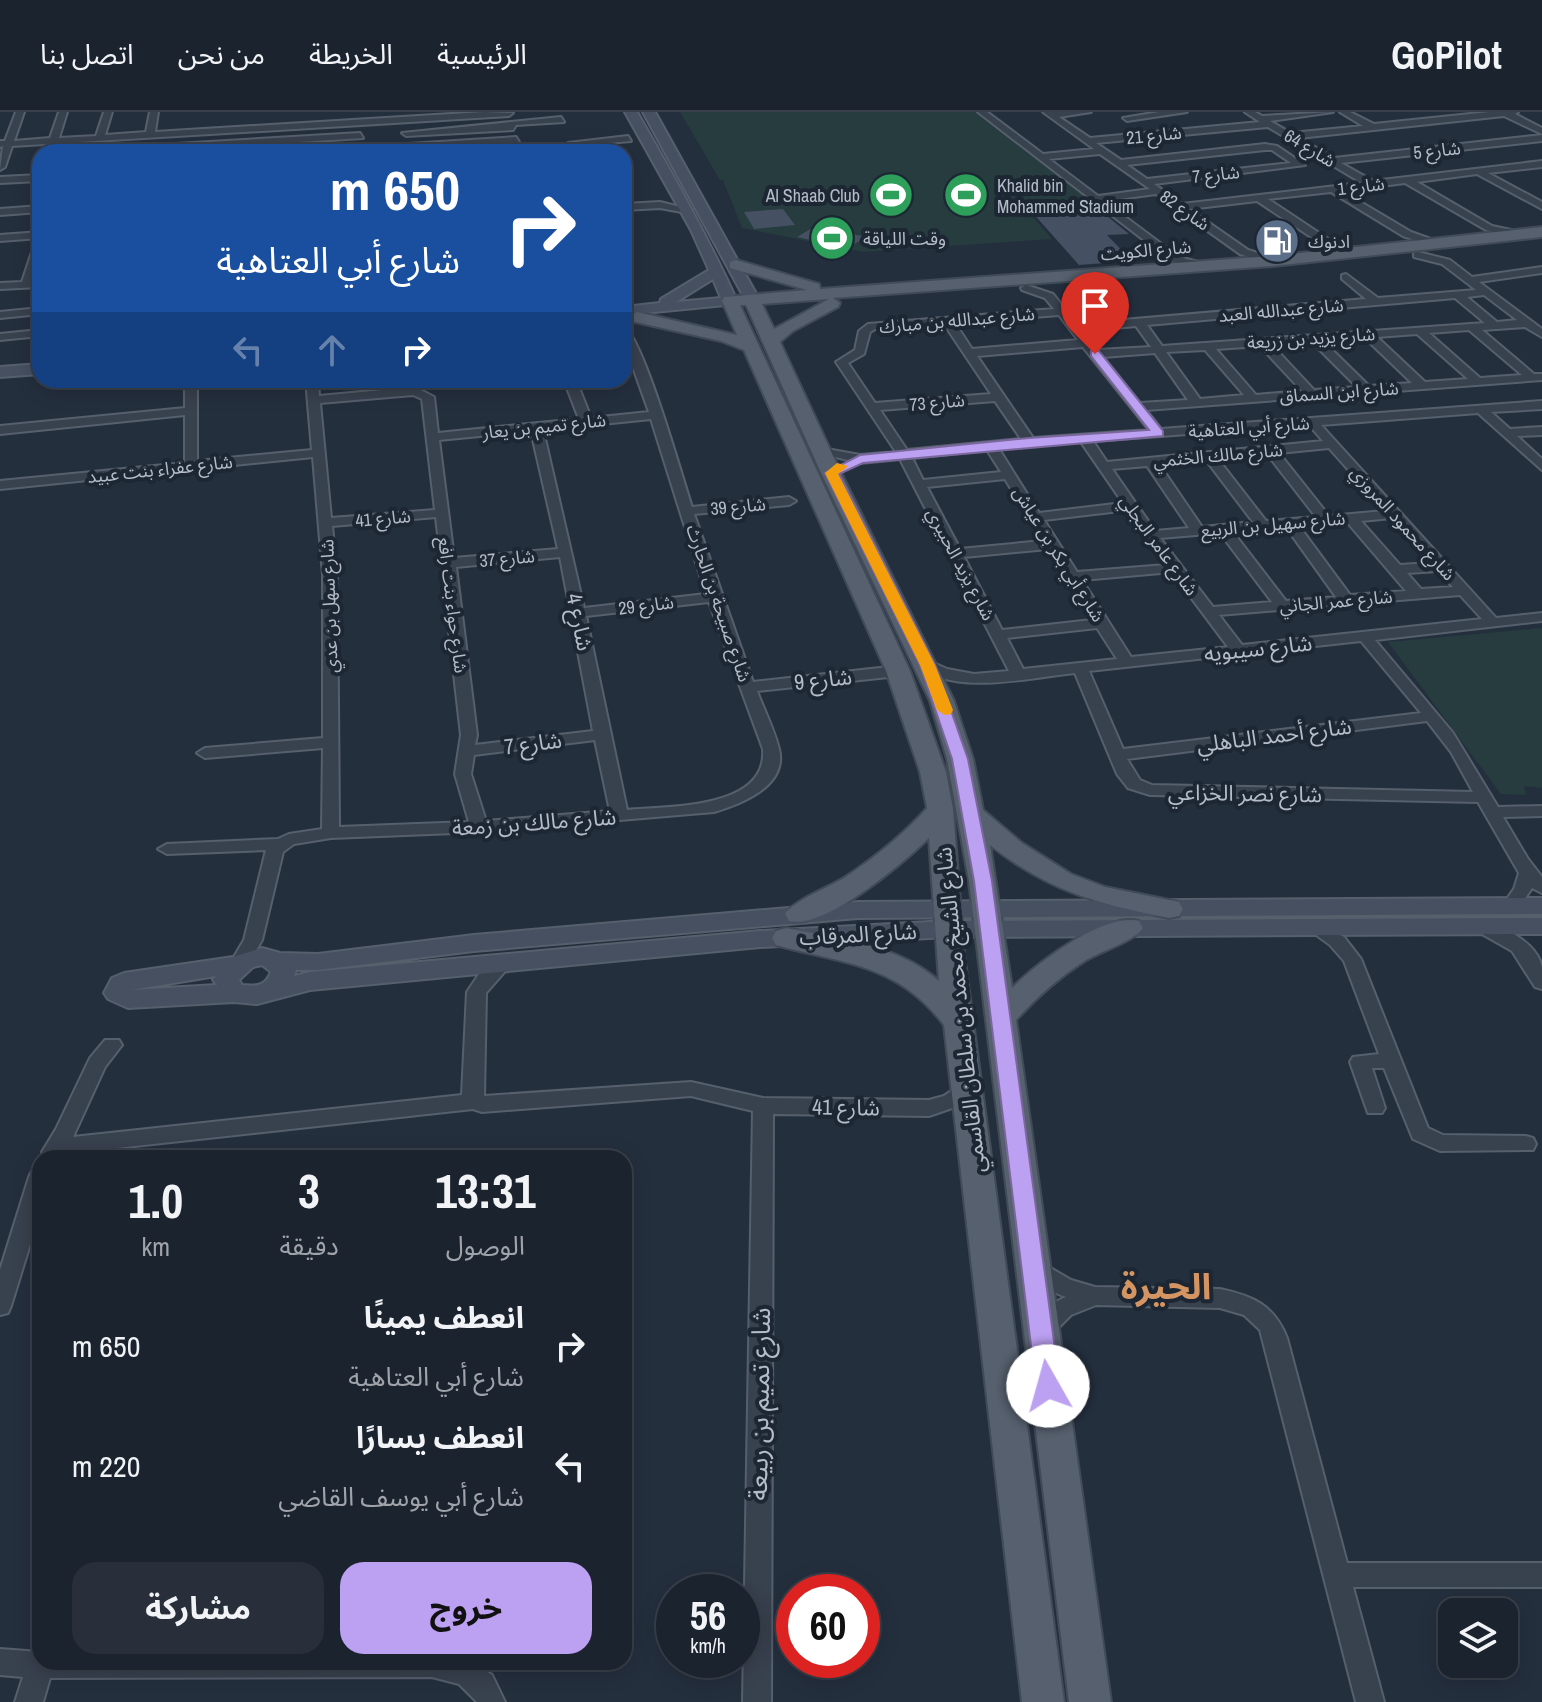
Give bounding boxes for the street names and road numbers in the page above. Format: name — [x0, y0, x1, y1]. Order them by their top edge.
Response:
street label: شارع 21 — [1125, 120, 1183, 152]
street label: شارع 64 — [1279, 123, 1340, 175]
street label: شارع 5 — [1412, 135, 1462, 167]
street label: شارع 7 — [1191, 159, 1241, 191]
street label: شارع 1 — [1336, 171, 1386, 203]
street label: شارع 82 — [1154, 184, 1215, 238]
street label: شارع الكويت — [1100, 234, 1193, 268]
street label: شارع عبدالله العبد — [1217, 292, 1345, 330]
street label: شارع عبدالله بن مبارك — [878, 301, 1036, 341]
street label: شارع يزيد بن زريعة — [1246, 321, 1376, 357]
street label: شارع ابن السماق — [1279, 375, 1400, 411]
street label: شارع 73 — [908, 387, 966, 419]
street label: شارع تميم بن يعار — [480, 407, 607, 447]
street label: شارع أبي العتاهية — [1187, 410, 1311, 446]
street label: شارع مالك الخثمي — [1152, 437, 1284, 475]
street label: شارع عفراء بنت عبيد — [86, 449, 234, 491]
street label: شارع محمود المروزي — [1343, 460, 1461, 587]
street label: شارع أبي بكر بن عياش — [1005, 481, 1111, 628]
street label: شارع عامر البجلي — [1112, 489, 1204, 602]
street label: شارع 39 — [709, 491, 767, 523]
street label: شارع 41 — [354, 503, 412, 535]
street label: شارع يزيد الحبيري — [919, 503, 1001, 626]
street label: شارع سهيل بن الربيع — [1200, 505, 1347, 545]
street label: شارع صبيحة بن الحارث — [678, 521, 758, 686]
street label: شارع حواء بنت رافع — [430, 536, 474, 675]
street label: شارع سهل بن عدي — [314, 538, 346, 673]
street label: شارع 37 — [478, 543, 536, 575]
street label: شارع عمر الجاني — [1278, 584, 1394, 620]
street label: شارع 29 — [617, 589, 675, 623]
street label: شارع 4 — [557, 591, 601, 654]
street label: شارع سيبويه — [1202, 627, 1314, 671]
street label: شارع 9 — [793, 661, 854, 699]
street label: شارع أحمد الباهلي — [1195, 711, 1353, 761]
street label: شارع 7 — [502, 725, 564, 763]
street label: شارع نصر الخزاعي — [1168, 777, 1322, 811]
street label: شارع مالك بن زمعة — [451, 801, 617, 845]
street label: شارع الشيخ محمد بن سلطان القاسمي — [928, 845, 994, 1174]
street label: شارع المرقاب — [798, 916, 918, 954]
street label: شارع 41 — [812, 1091, 880, 1125]
street label: شارع تميم بن ربيعة — [740, 1307, 781, 1501]

